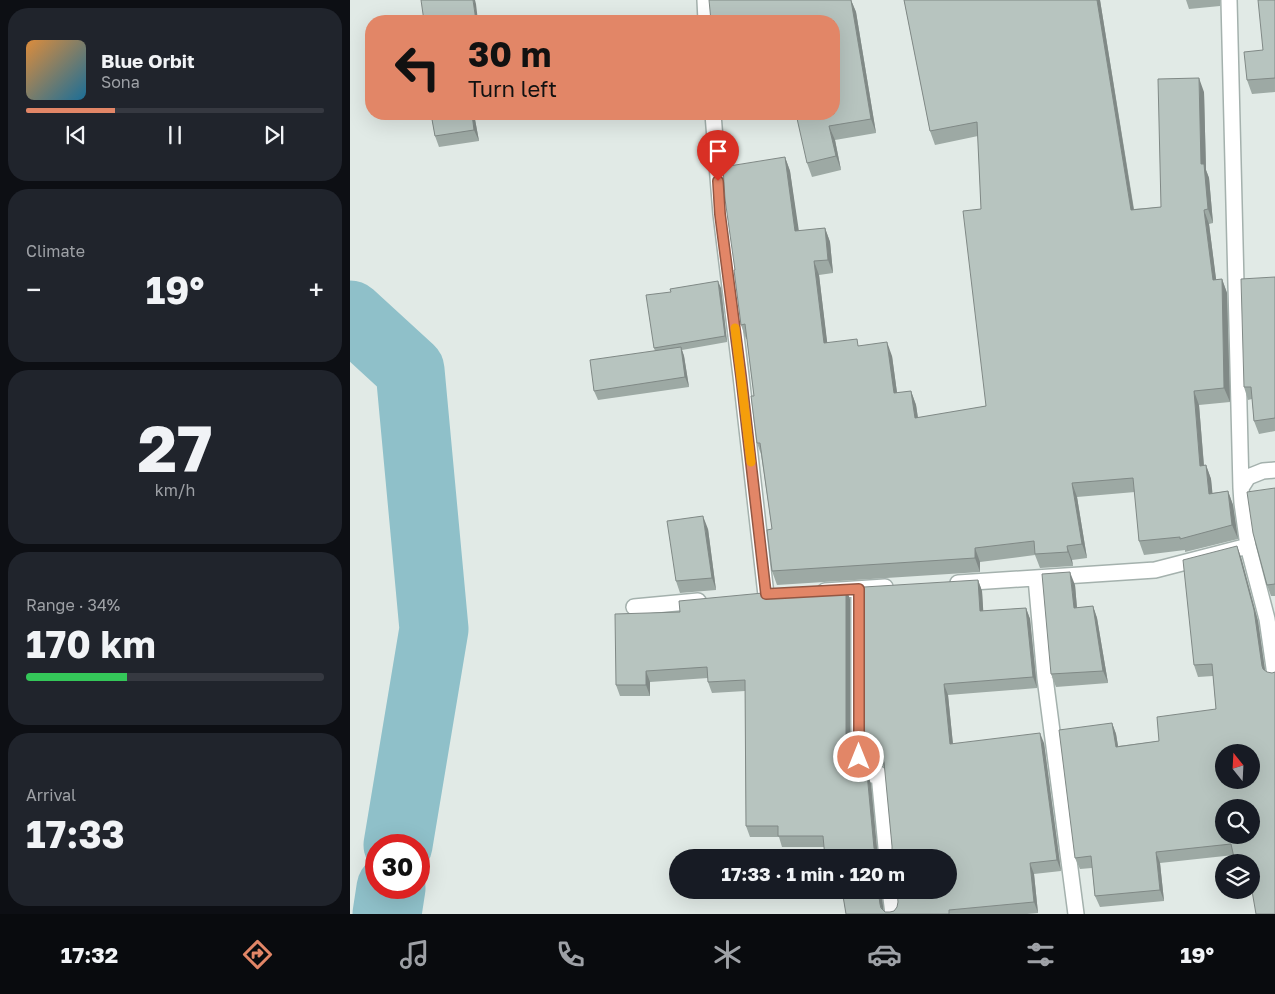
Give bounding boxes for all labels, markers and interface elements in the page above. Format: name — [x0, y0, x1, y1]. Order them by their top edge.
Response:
text: 30 m — [468, 33, 551, 75]
icon: left — [385, 35, 450, 100]
text: Blue Orbit — [101, 49, 195, 72]
text: Sona — [101, 72, 140, 92]
text: Turn left — [468, 75, 557, 102]
icon: previous — [62, 121, 90, 149]
icon: pause — [161, 121, 189, 149]
icon: next — [260, 121, 288, 149]
pin — [697, 130, 739, 181]
icon: arrive — [704, 137, 732, 165]
text: Climate — [26, 241, 85, 261]
text: 19° — [146, 267, 204, 312]
text: − — [26, 273, 41, 306]
text: + — [309, 273, 324, 306]
text: 27 — [137, 408, 213, 486]
text: km/h — [155, 480, 195, 500]
text: Range · 34% — [26, 595, 120, 615]
text: 170 km — [26, 621, 156, 666]
position arrow — [832, 730, 884, 782]
north arrow — [1215, 744, 1260, 789]
map controls — [1215, 744, 1260, 899]
text: Arrival — [26, 785, 76, 805]
button: search — [1215, 799, 1260, 844]
text: 17:33 — [26, 811, 125, 856]
speed limit sign: 30 — [365, 834, 430, 899]
button: layers — [1215, 854, 1260, 899]
text: 17:33 · 1 min · 120 m — [721, 862, 905, 885]
icon: directions — [240, 937, 275, 972]
icon: music — [397, 937, 432, 972]
icon: phone — [553, 937, 588, 972]
icon: climate — [710, 937, 745, 972]
icon: car — [867, 937, 902, 972]
icon: filters — [1023, 937, 1058, 972]
text: 17:32 — [61, 941, 118, 968]
text: 19° — [1180, 941, 1214, 968]

